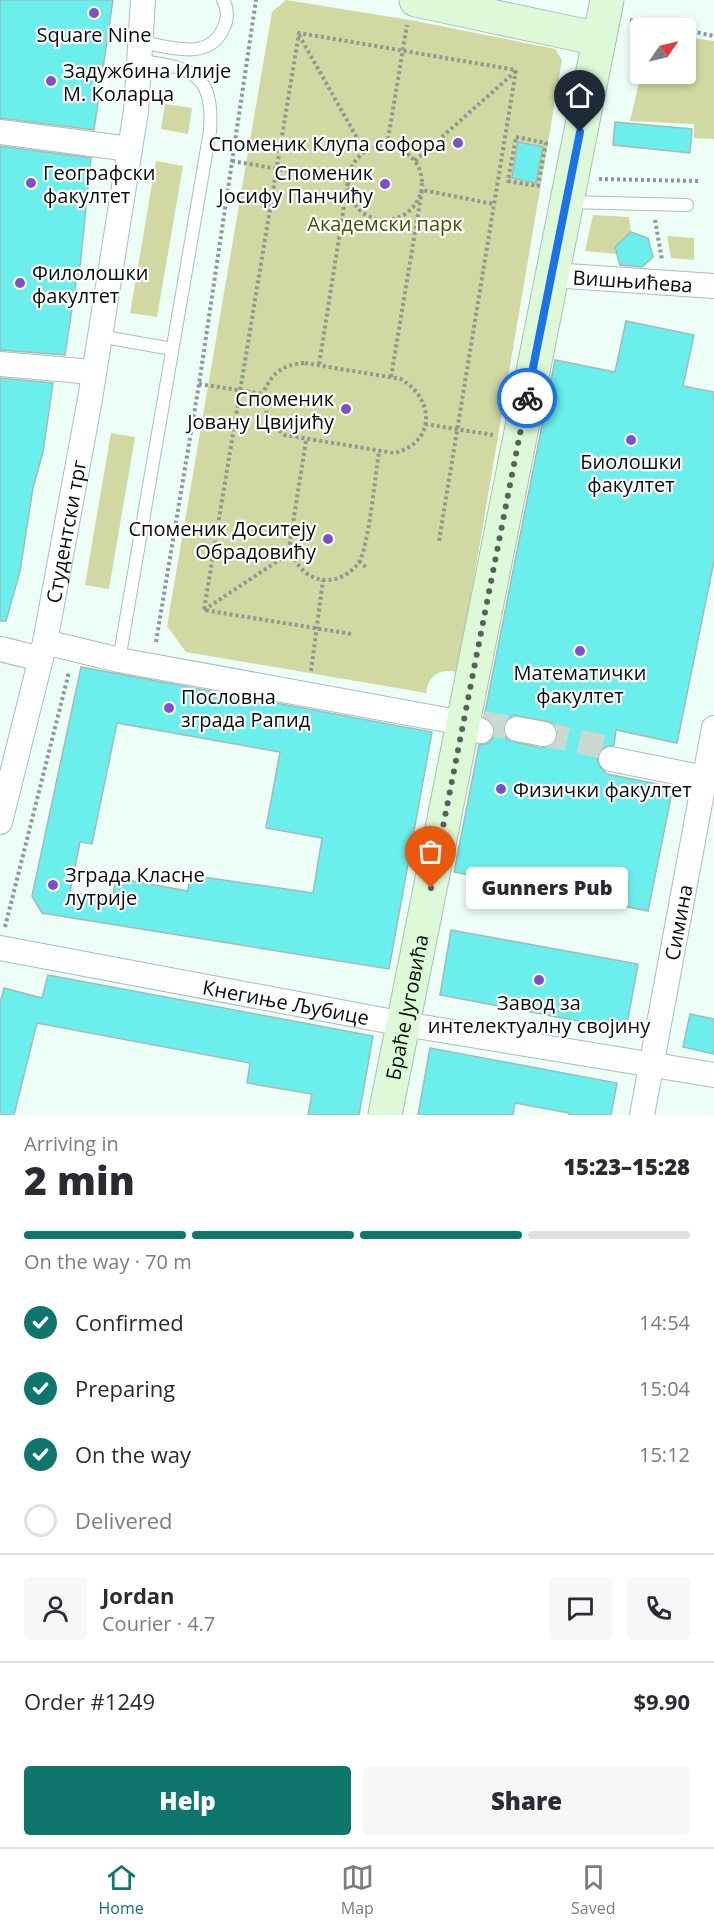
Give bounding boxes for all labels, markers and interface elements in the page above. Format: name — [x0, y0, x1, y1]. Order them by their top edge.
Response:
marker: Square Nine — [87, 6, 101, 20]
north arrow — [630, 18, 696, 84]
map controls — [630, 18, 696, 84]
place label: Square Nine — [37, 21, 151, 48]
place label: Задужбина Илије М. Коларца — [63, 57, 231, 107]
pin — [554, 70, 605, 132]
marker: Задужбина Илије М. Коларца — [44, 74, 58, 88]
icon: home — [563, 79, 596, 112]
place label: Споменик Клупа софора — [209, 130, 446, 157]
marker: Споменик Клупа софора — [451, 136, 465, 150]
place label: Географски факултет — [43, 159, 156, 209]
place label: Споменик Јосифу Панчићу — [216, 159, 374, 209]
marker: Географски факултет — [24, 176, 38, 190]
marker: Споменик Јосифу Панчићу — [378, 177, 392, 191]
park label: Академски парк — [307, 210, 463, 237]
place label: Филолошки факултет — [32, 259, 148, 309]
street label: Вишњићева — [572, 263, 694, 298]
marker: Филолошки факултет — [13, 276, 27, 290]
courier — [497, 368, 557, 428]
icon: bike — [511, 382, 544, 415]
place label: Споменик Јовану Цвијићу — [185, 385, 335, 435]
marker: Споменик Јовану Цвијићу — [339, 402, 353, 416]
marker: Биолошки факултет — [624, 433, 638, 447]
place label: Биолошки факултет — [580, 448, 682, 498]
street label: Студентски трг — [39, 457, 92, 605]
place label: Споменик Доситеју Обрадовићу — [128, 515, 317, 565]
marker: Споменик Доситеју Обрадовићу — [321, 532, 335, 546]
marker: Математички факултет — [573, 644, 587, 658]
place label: Математички факултет — [514, 659, 646, 709]
place label: Пословна зграда Рапид — [181, 683, 311, 733]
marker: Пословна зграда Рапид — [162, 701, 176, 715]
place label: Физички факултет — [513, 776, 692, 803]
marker: Физички факултет — [494, 782, 508, 796]
pin — [405, 826, 456, 888]
icon: bag — [414, 835, 447, 868]
place label: Зграда Класне лутрије — [65, 861, 205, 911]
callout: Gunners Pub — [467, 867, 629, 909]
text: Gunners Pub — [481, 874, 613, 901]
marker: Зграда Класне лутрије — [46, 878, 60, 892]
street label: Симина — [658, 882, 698, 962]
street label: Браће Југовића — [379, 932, 434, 1082]
street label: Кнегиње Љубице — [201, 973, 371, 1031]
marker: Завод за интелектуалну својину — [532, 973, 546, 987]
place label: Завод за интелектуалну својину — [428, 989, 651, 1039]
text: Arriving in — [24, 1130, 119, 1157]
text: 15:23–15:28 — [563, 1151, 690, 1181]
text: 2 min — [24, 1153, 135, 1206]
text: On the way · 70 m — [24, 1248, 192, 1275]
icon: check — [24, 1306, 57, 1339]
text: Confirmed — [75, 1307, 184, 1337]
text: 14:54 — [639, 1309, 690, 1336]
icon: check — [24, 1372, 57, 1405]
text: Preparing — [75, 1373, 175, 1403]
text: 15:04 — [639, 1375, 690, 1402]
icon: check — [24, 1438, 57, 1471]
text: On the way — [75, 1439, 191, 1469]
text: 15:12 — [639, 1441, 690, 1468]
text: Delivered — [75, 1505, 173, 1535]
button: person — [24, 1577, 87, 1640]
button: chat — [549, 1577, 612, 1640]
button: phone — [627, 1577, 690, 1640]
text: Jordan — [102, 1580, 175, 1610]
text: Courier · 4.7 — [102, 1610, 215, 1637]
text: Order #1249 — [24, 1686, 155, 1716]
text: $9.90 — [633, 1686, 690, 1716]
button: Help — [24, 1766, 351, 1835]
button: Share — [363, 1766, 690, 1835]
tab: Home — [99, 1861, 144, 1919]
tab: Map — [341, 1861, 374, 1919]
tab: Saved — [571, 1861, 615, 1919]

